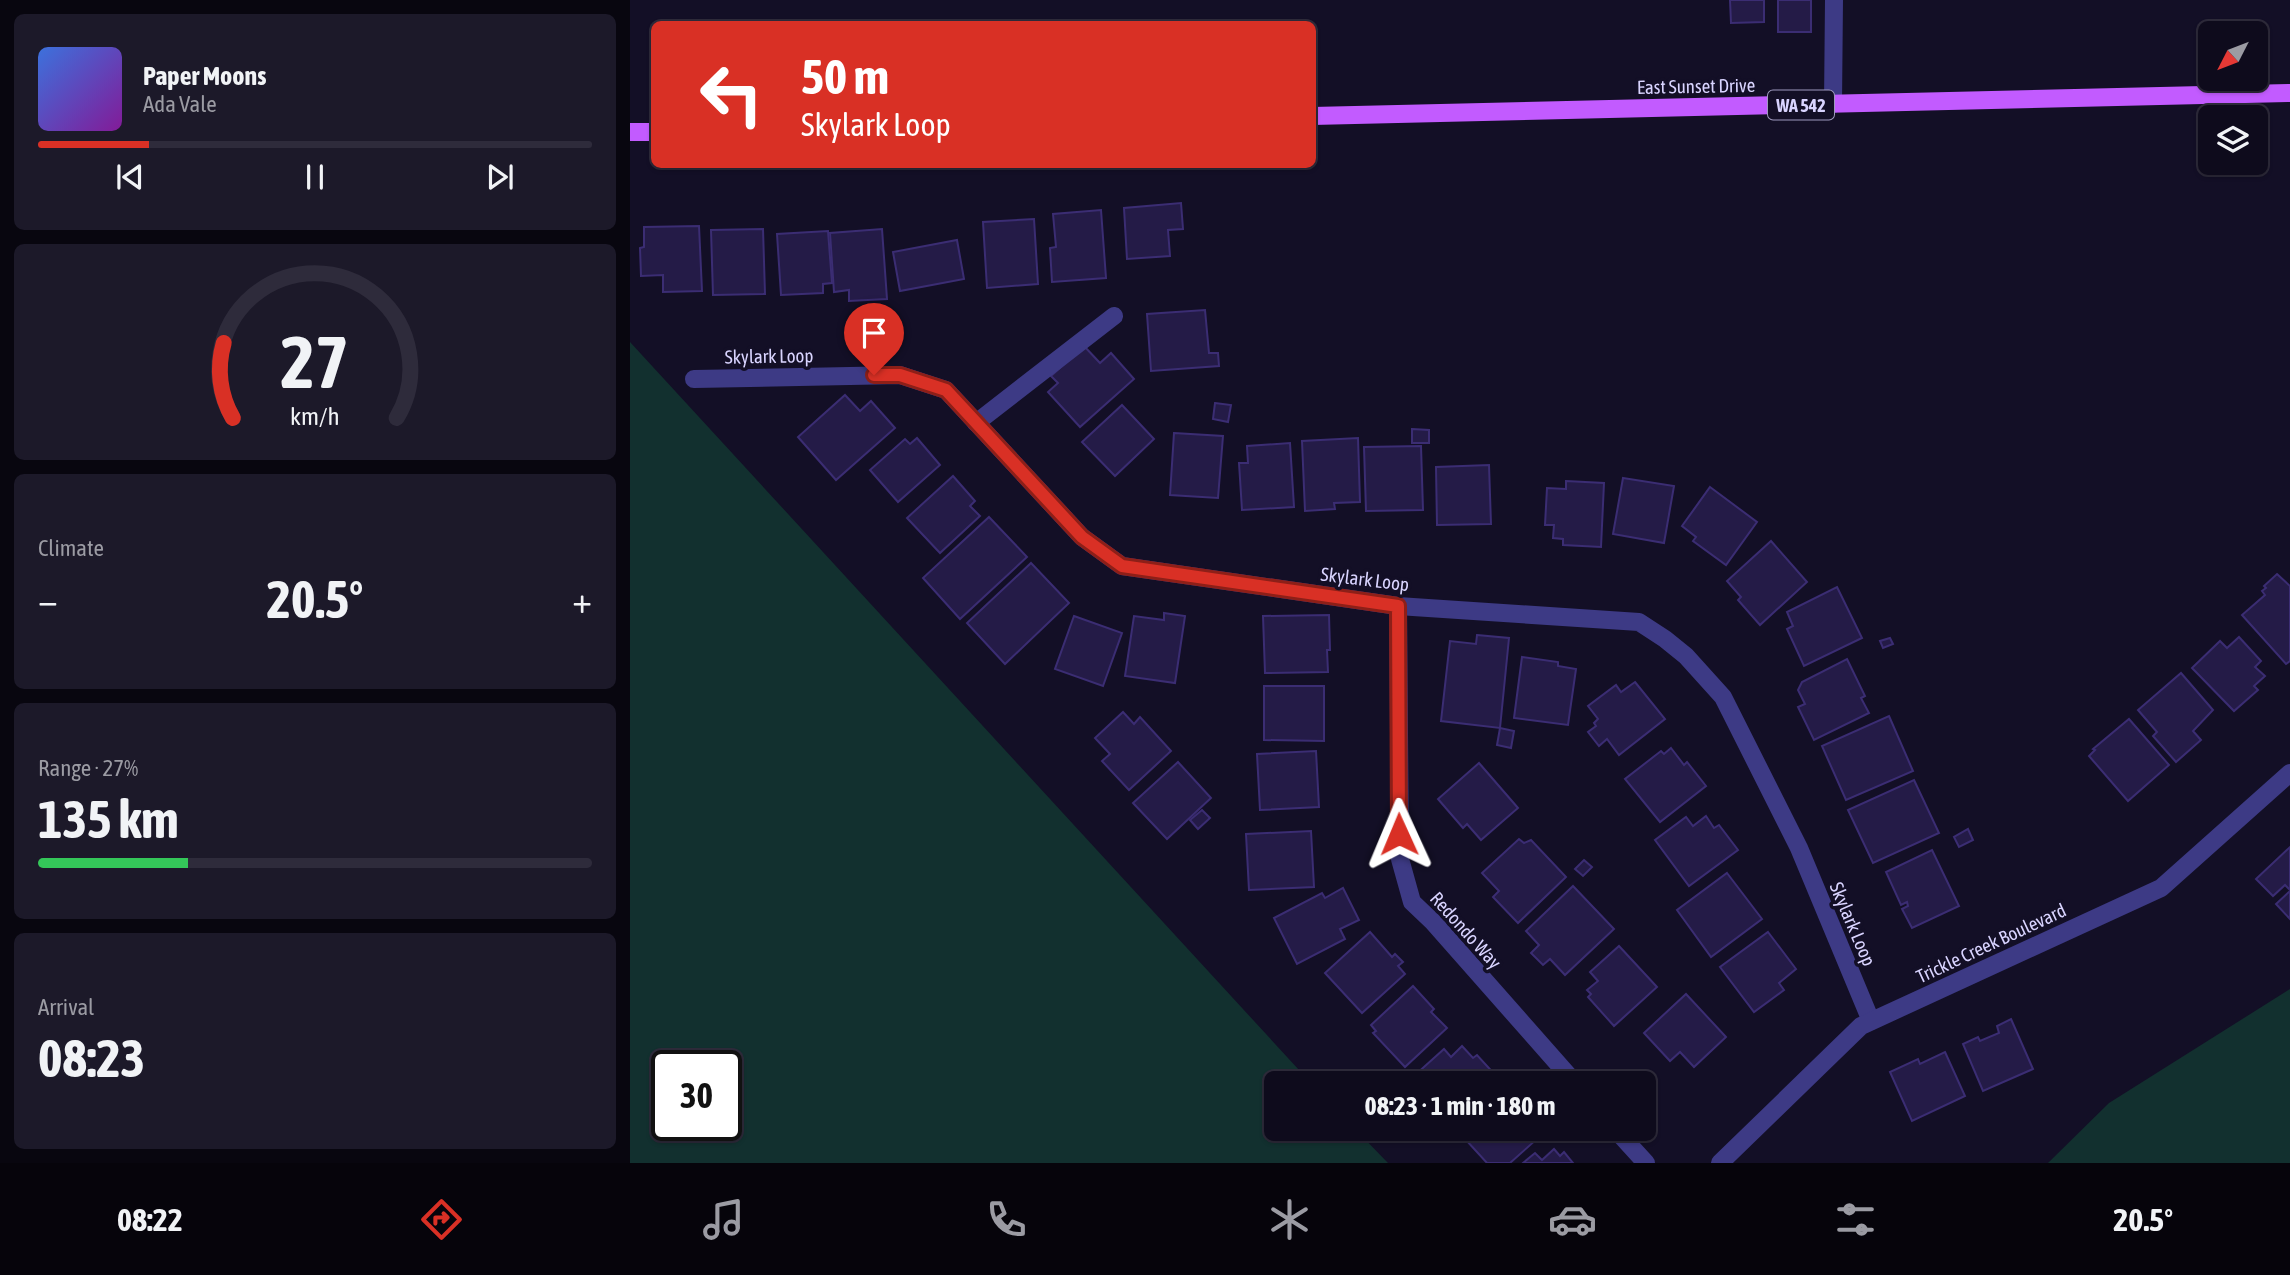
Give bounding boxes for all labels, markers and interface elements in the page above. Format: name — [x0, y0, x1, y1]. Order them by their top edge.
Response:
north arrow — [2198, 21, 2268, 91]
map controls — [2198, 21, 2268, 175]
text: 50 m — [801, 48, 889, 104]
icon: left — [686, 49, 777, 140]
text: Paper Moons — [143, 61, 266, 91]
street label: East Sunset Drive — [1637, 74, 1755, 98]
road number: WA 542 — [1768, 90, 1834, 120]
text: Ada Vale — [143, 91, 217, 117]
button: layers — [2198, 105, 2268, 175]
text: Skylark Loop — [801, 106, 951, 143]
icon: previous — [111, 158, 149, 196]
icon: pause — [296, 158, 334, 196]
icon: next — [481, 158, 519, 196]
pin — [844, 303, 904, 375]
icon: arrive — [855, 314, 893, 352]
text: 27 — [281, 320, 349, 403]
street label: Skylark Loop — [724, 344, 814, 368]
text: km/h — [290, 401, 340, 429]
text: Climate — [38, 535, 104, 561]
street label: Skylark Loop — [1320, 563, 1410, 595]
text: 20.5° — [267, 569, 363, 629]
text: − — [38, 578, 58, 621]
text: + — [572, 578, 592, 621]
text: Range · 27% — [38, 755, 138, 781]
text: 135 km — [38, 789, 179, 849]
position arrow — [1362, 797, 1436, 871]
street label: Skylark Loop — [1826, 879, 1880, 969]
street label: Redondo Way — [1426, 887, 1506, 973]
street label: Trickle Creek Boulevard — [1913, 899, 2069, 987]
text: Arrival — [38, 994, 94, 1020]
text: 08:23 — [38, 1028, 145, 1088]
speed limit sign: 30 — [651, 1050, 742, 1141]
text: 08:23 · 1 min · 180 m — [1365, 1091, 1555, 1121]
icon: directions — [417, 1195, 466, 1244]
icon: music — [699, 1195, 748, 1244]
icon: phone — [982, 1195, 1031, 1244]
icon: climate — [1265, 1195, 1314, 1244]
icon: car — [1548, 1195, 1597, 1244]
icon: filters — [1831, 1195, 1880, 1244]
text: 08:22 — [117, 1201, 183, 1238]
text: 20.5° — [2113, 1201, 2173, 1238]

